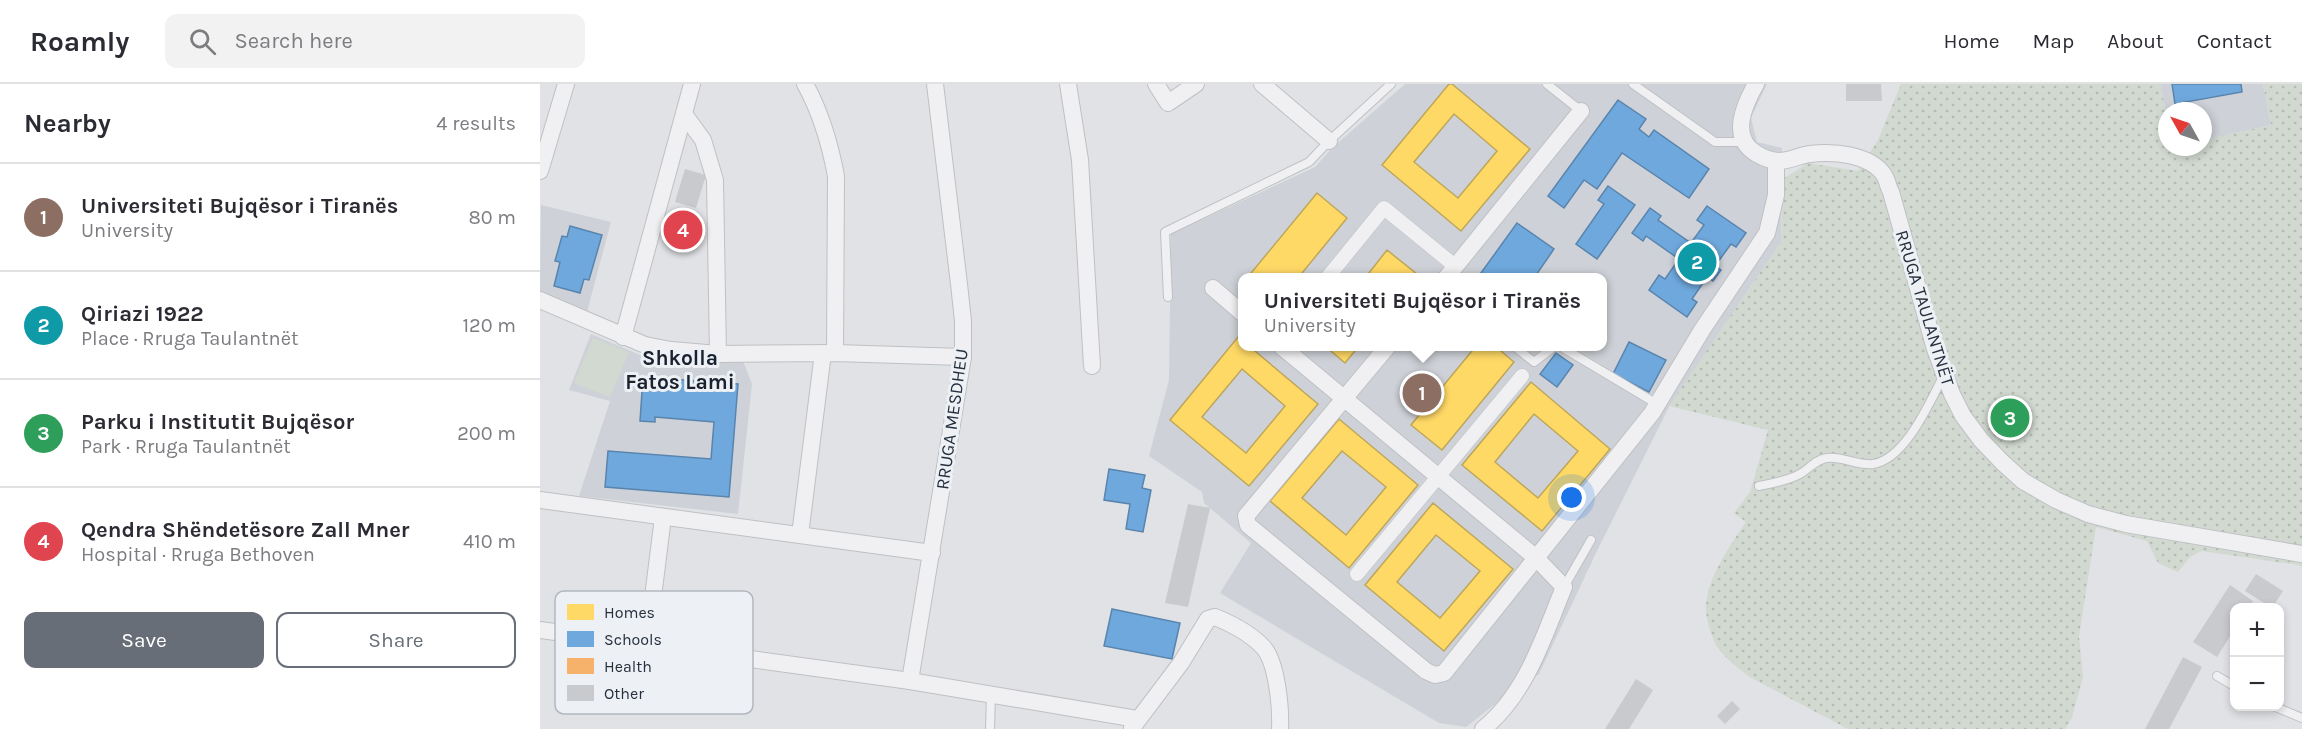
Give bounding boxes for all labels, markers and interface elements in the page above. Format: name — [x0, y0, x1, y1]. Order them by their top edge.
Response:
search box — [165, 14, 585, 68]
text: Roamly — [30, 25, 129, 58]
icon: search — [186, 25, 219, 58]
text: Search here — [234, 28, 353, 54]
text: Home — [1944, 29, 2000, 53]
text: Map — [2033, 29, 2074, 53]
text: About — [2107, 29, 2164, 53]
text: Contact — [2197, 29, 2272, 53]
north arrow — [2158, 102, 2212, 156]
text: Nearby — [24, 108, 111, 139]
text: 4 results — [436, 112, 516, 135]
text: Universiteti Bujqësor i Tiranës — [81, 193, 398, 219]
text: 1 — [40, 206, 47, 229]
text: 80 m — [468, 206, 516, 229]
pin: 4 — [664, 208, 702, 252]
text: University — [81, 219, 173, 242]
street label: RRUGA TAULANTNËT — [1891, 227, 1959, 389]
pin: 2 — [1678, 240, 1716, 285]
popup — [1238, 273, 1607, 351]
text: Universiteti Bujqësor i Tiranës — [1264, 288, 1581, 314]
text: Qiriazi 1922 — [81, 301, 204, 327]
text: 2 — [37, 314, 50, 337]
text: 120 m — [462, 314, 516, 337]
text: University — [1264, 314, 1356, 337]
text: Place · Rruga Taulantnët — [81, 327, 298, 350]
district label: Shkolla Fatos Lami — [625, 346, 735, 394]
street label: RRUGA MESDHEU — [931, 347, 973, 491]
pin: 1 — [1402, 370, 1442, 416]
pin: 3 — [1990, 396, 2030, 440]
text: Parku i Institutit Bujqësor — [81, 409, 354, 435]
text: 3 — [37, 422, 50, 445]
text: 200 m — [457, 422, 516, 445]
text: Park · Rruga Taulantnët — [81, 435, 291, 458]
your location — [1557, 483, 1586, 512]
text: Qendra Shëndetësore Zall Mner — [81, 517, 409, 543]
text: 4 — [38, 530, 49, 553]
text: 410 m — [463, 530, 516, 553]
text: Hospital · Rruga Bethoven — [81, 543, 315, 566]
legend — [555, 591, 753, 714]
text: Homes — [604, 603, 655, 622]
map controls — [2230, 603, 2284, 711]
button: + — [2230, 603, 2284, 657]
button: Save — [24, 612, 264, 668]
button: Share — [276, 612, 516, 668]
text: Schools — [604, 630, 662, 649]
text: Health — [604, 657, 652, 676]
button: − — [2230, 657, 2284, 711]
text: Other — [604, 684, 644, 703]

